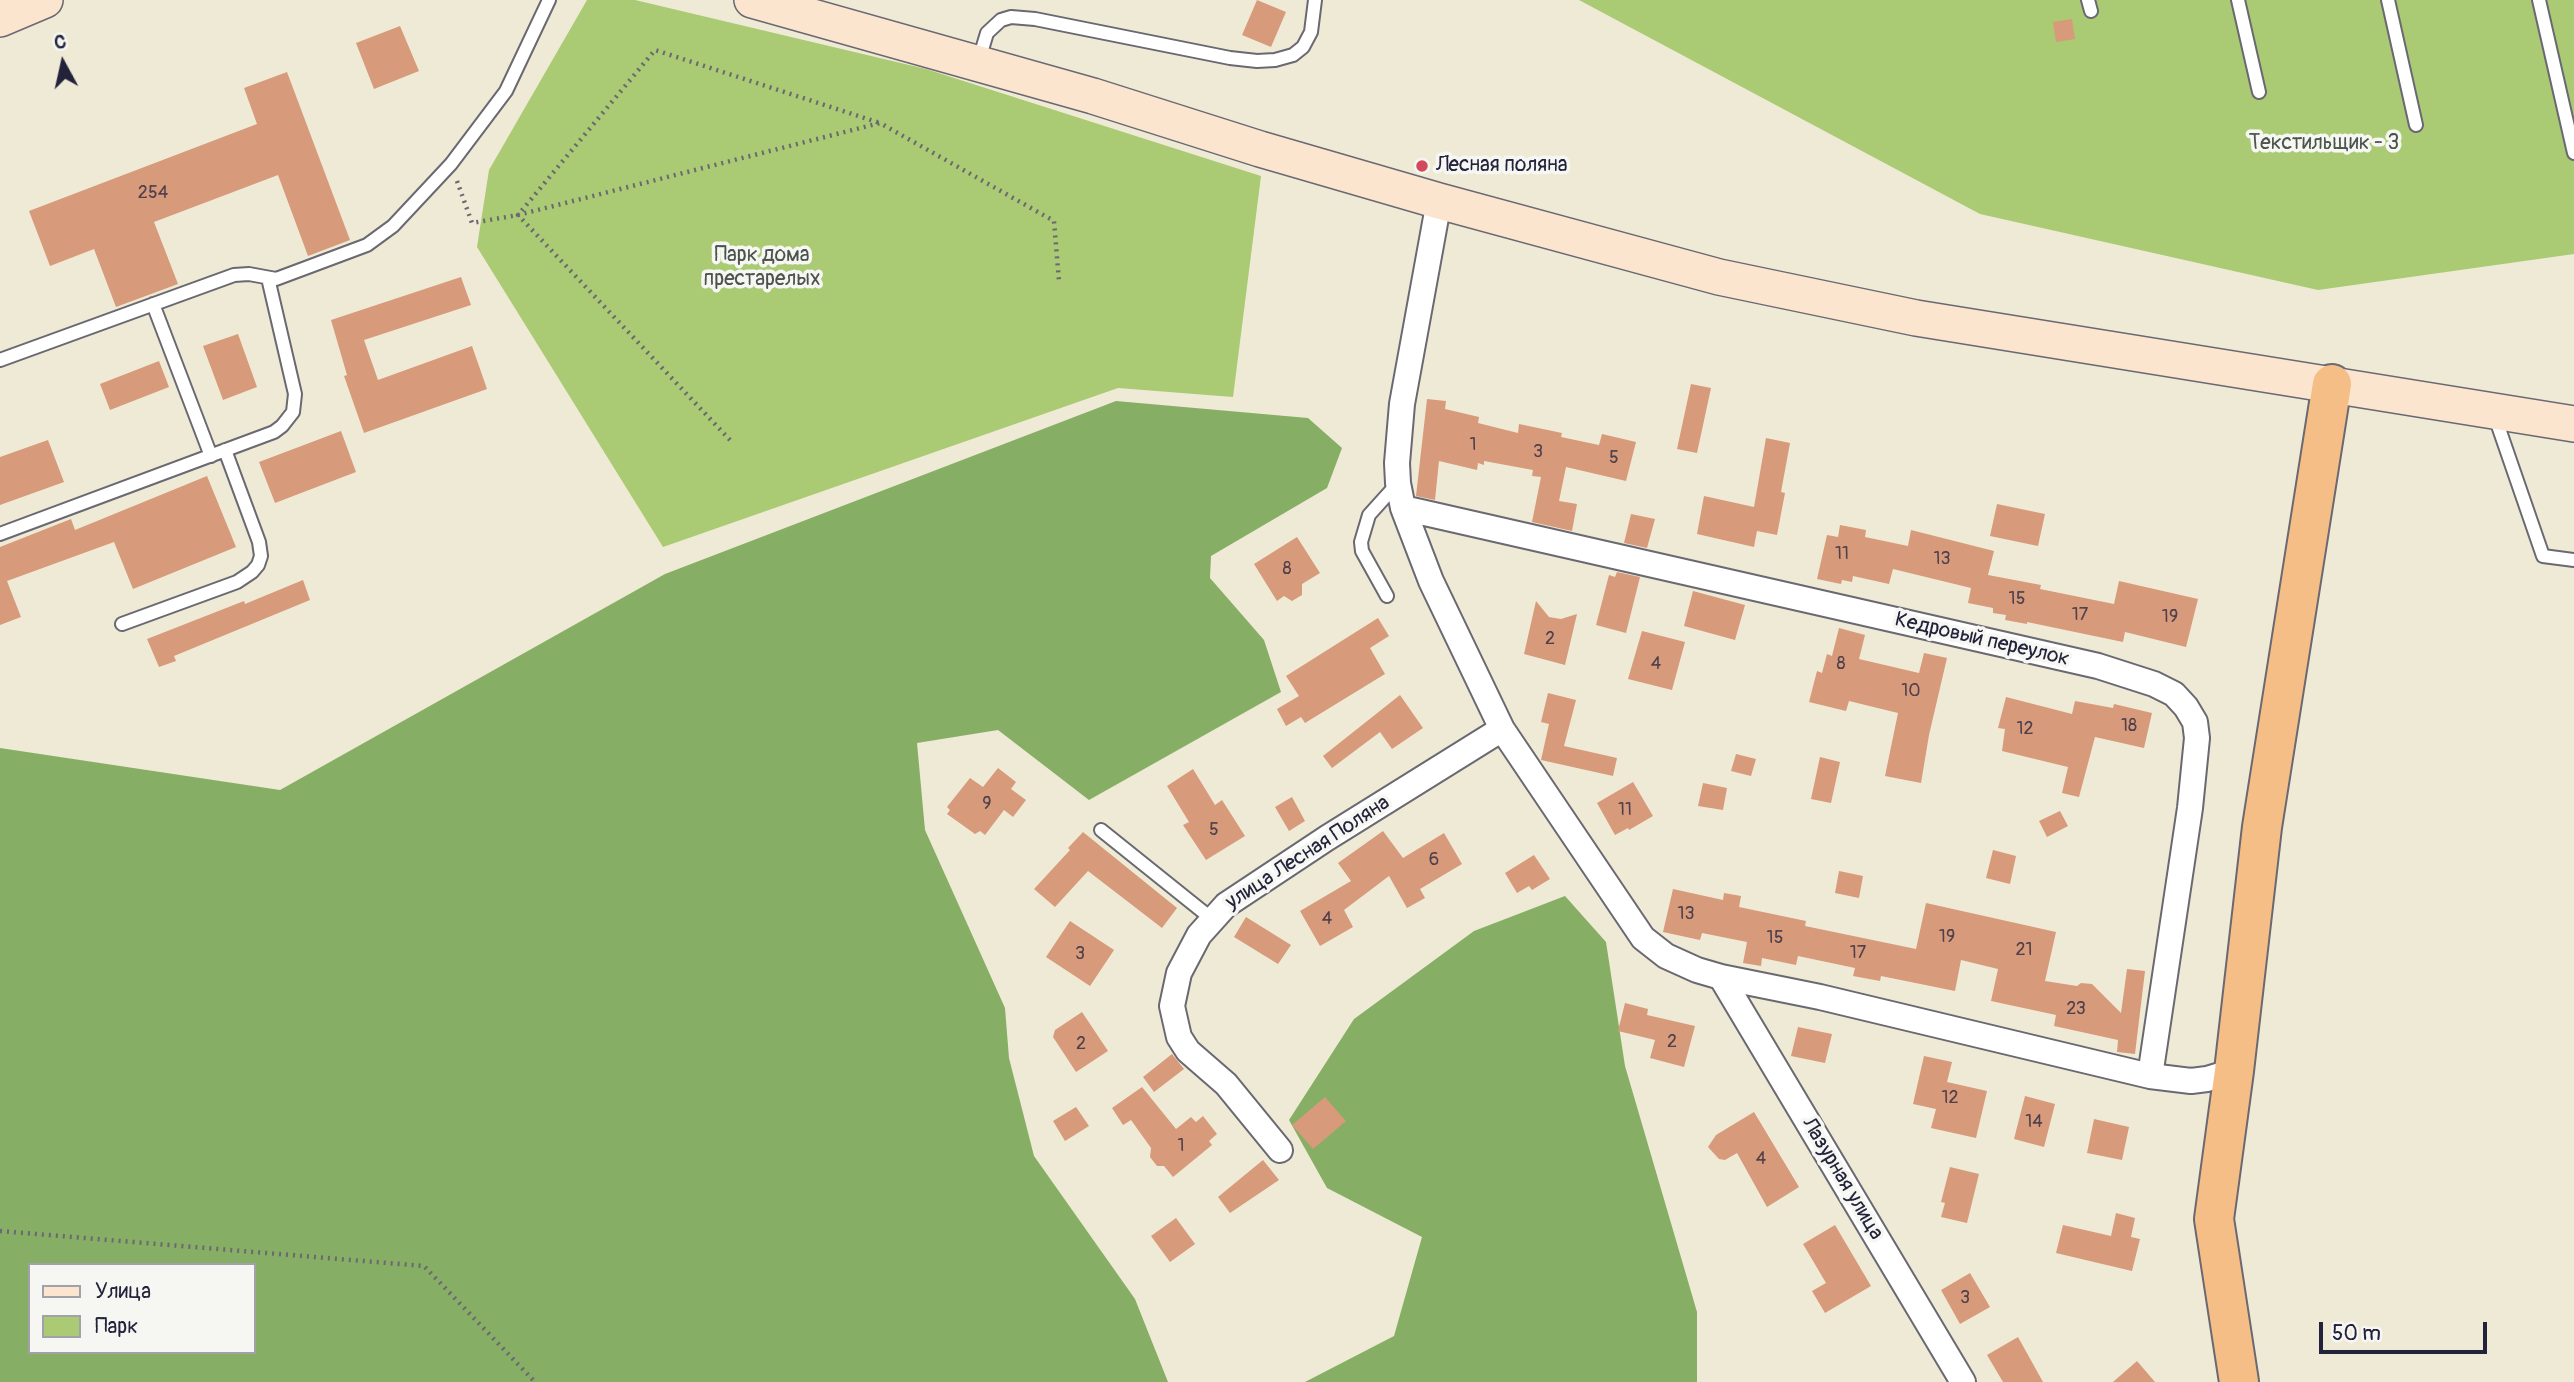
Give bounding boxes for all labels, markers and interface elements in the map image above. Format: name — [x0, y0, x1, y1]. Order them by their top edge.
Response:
north arrow — [28, 28, 98, 98]
text: С — [53, 30, 68, 55]
park label: Текстильщик - 3 — [2249, 131, 2399, 157]
place label: Лесная поляна — [1436, 153, 1567, 179]
marker: Лесная поляна — [1414, 158, 1430, 174]
house number: 254 — [138, 182, 168, 204]
park label: Парк дома престарелых — [704, 243, 820, 293]
house number: 1 — [1469, 434, 1477, 456]
house number: 3 — [1533, 441, 1543, 463]
house number: 5 — [1609, 447, 1619, 469]
house number: 11 — [1835, 543, 1849, 565]
house number: 13 — [1933, 548, 1951, 570]
house number: 8 — [1282, 558, 1292, 580]
house number: 15 — [2009, 588, 2025, 610]
house number: 17 — [2072, 604, 2088, 626]
house number: 19 — [2162, 606, 2178, 628]
street label: Кедровый переулок — [1892, 608, 2072, 672]
house number: 2 — [1545, 628, 1555, 650]
house number: 4 — [1651, 653, 1661, 675]
house number: 8 — [1836, 653, 1846, 675]
house number: 10 — [1901, 680, 1921, 702]
house number: 18 — [2121, 715, 2137, 737]
house number: 12 — [2016, 718, 2034, 740]
street label: улица Лесная Поляна — [1221, 791, 1395, 915]
house number: 9 — [982, 793, 992, 815]
house number: 11 — [1618, 799, 1632, 821]
house number: 5 — [1209, 819, 1219, 841]
house number: 6 — [1429, 849, 1439, 871]
house number: 13 — [1677, 903, 1695, 925]
house number: 4 — [1322, 908, 1332, 930]
house number: 19 — [1939, 926, 1955, 948]
house number: 15 — [1767, 927, 1783, 949]
house number: 21 — [2015, 939, 2033, 961]
house number: 17 — [1850, 942, 1866, 964]
house number: 3 — [1075, 943, 1085, 965]
house number: 23 — [2066, 998, 2086, 1020]
house number: 2 — [1667, 1031, 1677, 1053]
house number: 2 — [1076, 1033, 1086, 1055]
house number: 12 — [1941, 1087, 1959, 1109]
house number: 14 — [2025, 1111, 2043, 1133]
street label: Лазурная улица — [1796, 1113, 1888, 1245]
house number: 1 — [1177, 1135, 1185, 1157]
house number: 4 — [1756, 1148, 1766, 1170]
legend — [28, 1263, 256, 1354]
text: Улица — [95, 1278, 151, 1305]
house number: 3 — [1960, 1287, 1970, 1309]
scale bar — [2322, 1308, 2490, 1352]
text: Парк — [95, 1313, 138, 1340]
text: 50 m — [2332, 1320, 2381, 1347]

